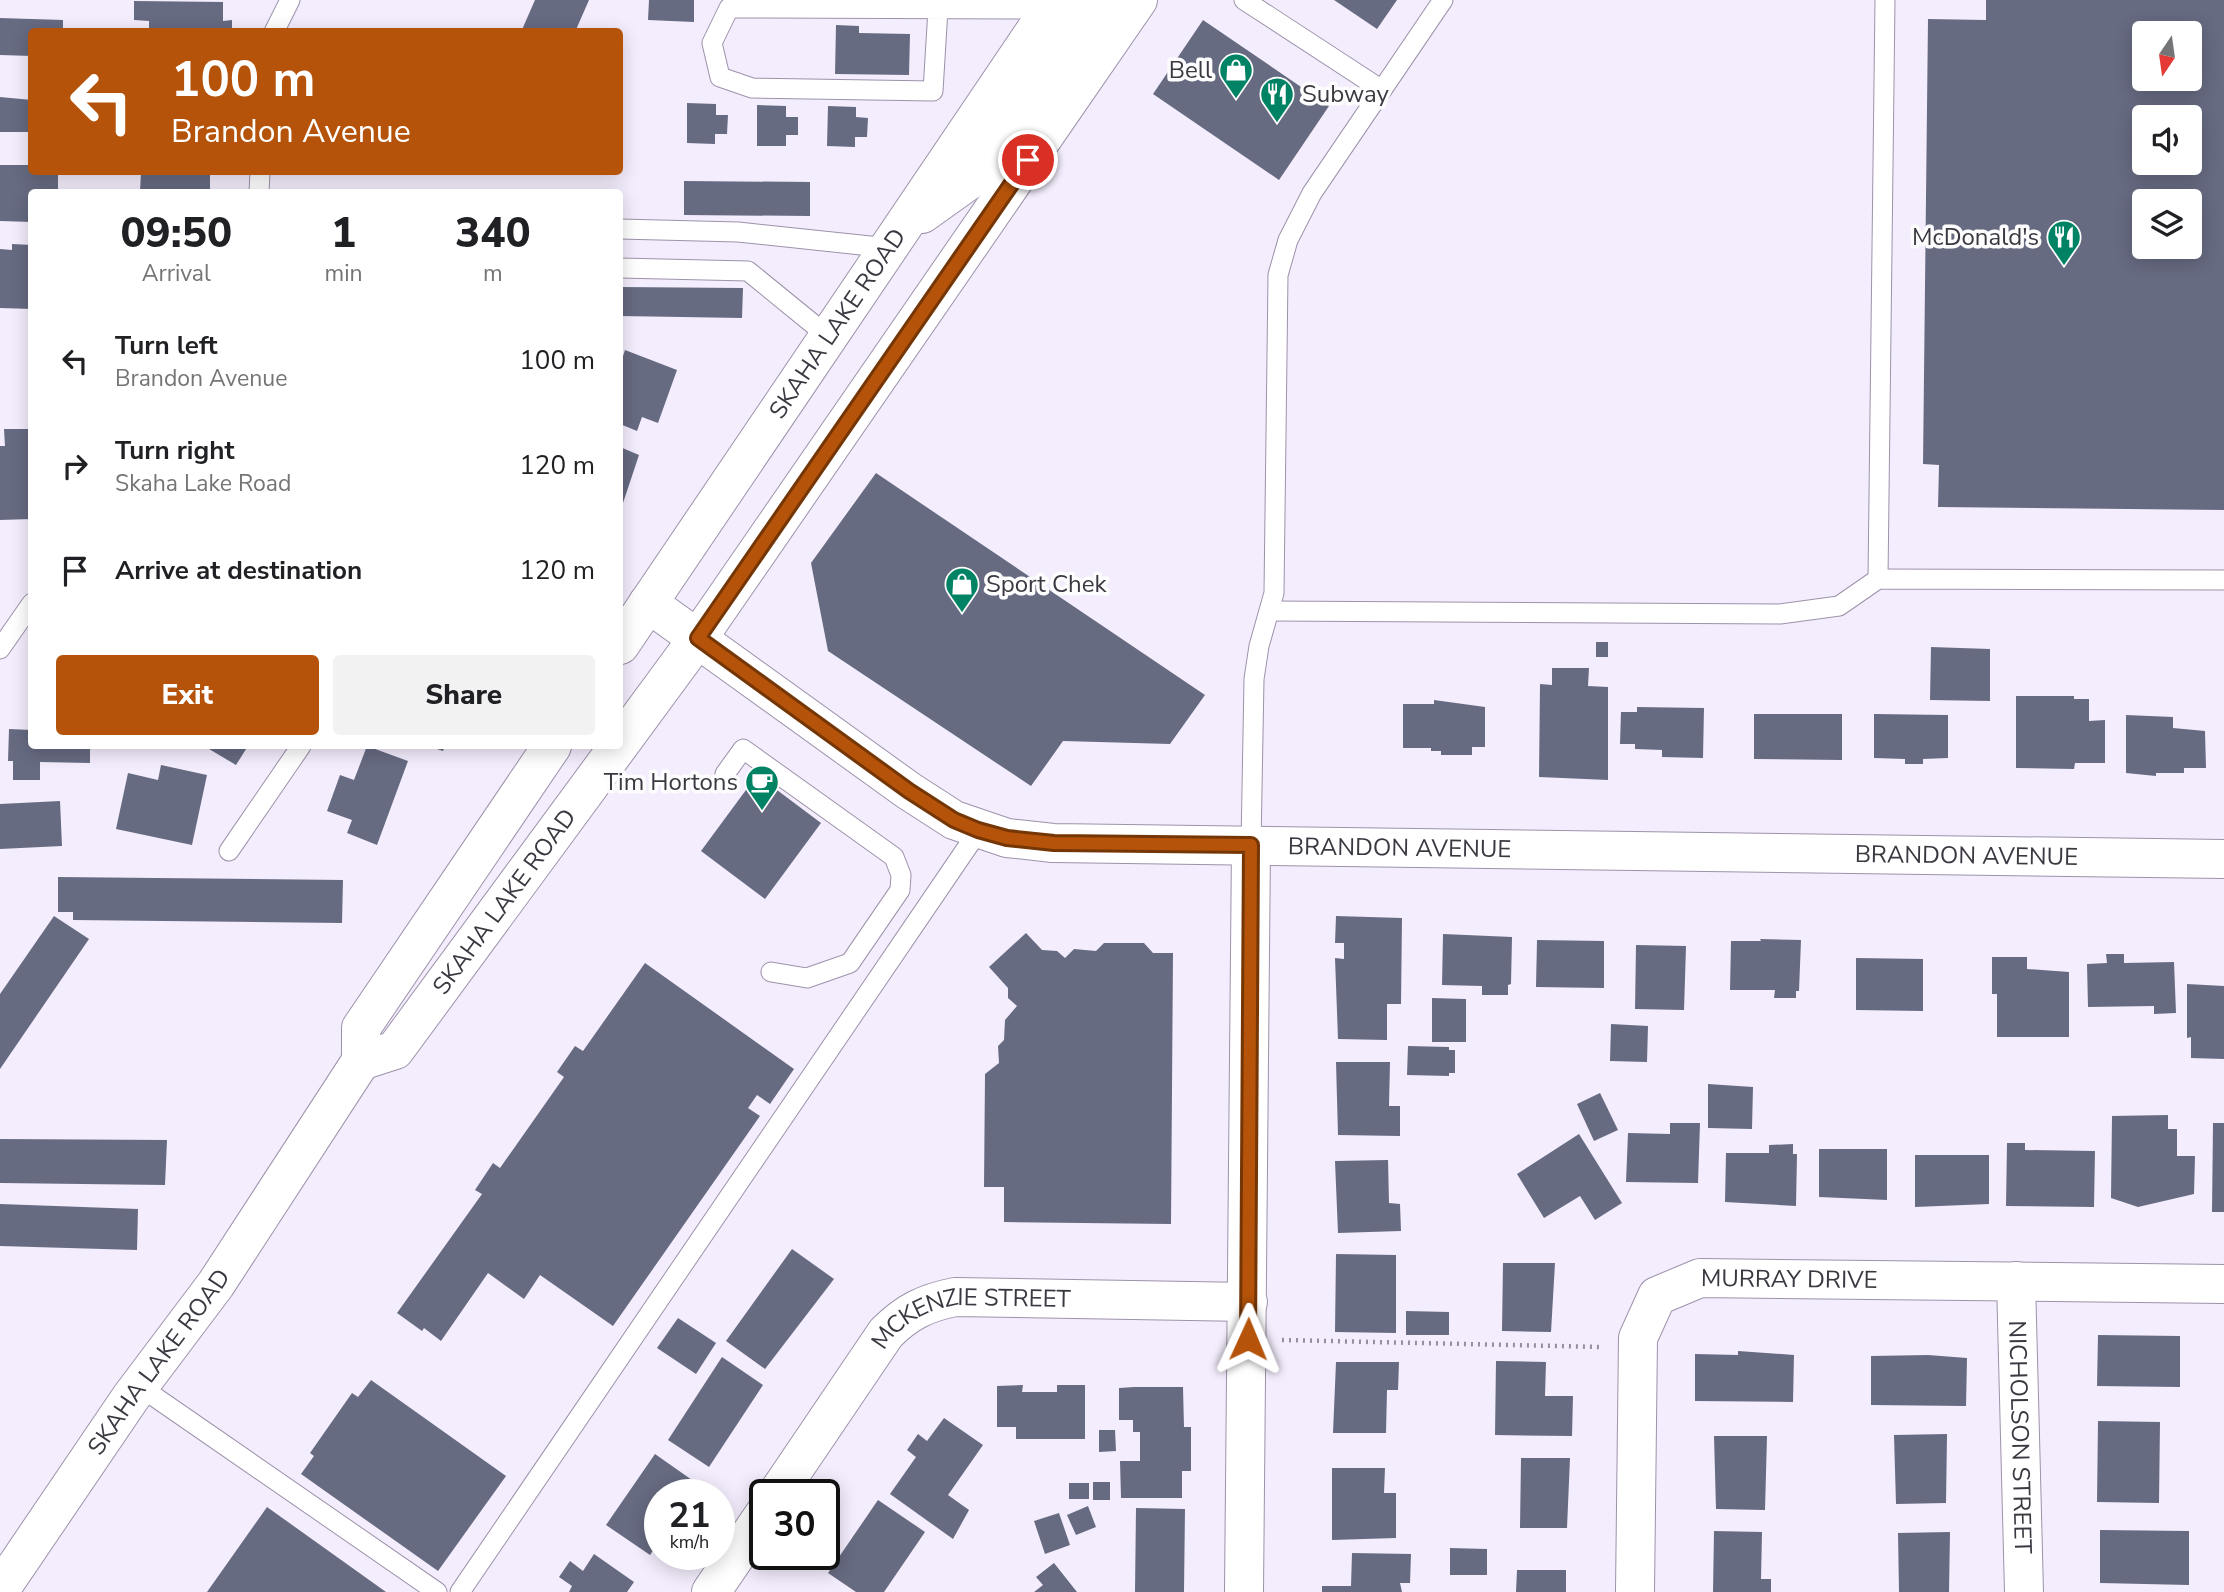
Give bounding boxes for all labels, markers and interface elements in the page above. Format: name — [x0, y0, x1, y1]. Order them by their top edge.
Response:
north arrow — [2132, 21, 2202, 91]
map controls — [2132, 21, 2202, 259]
text: 100 m — [171, 46, 315, 113]
shop icon: Bell — [1217, 51, 1255, 100]
place label: Bell — [1169, 54, 1212, 86]
icon: left — [56, 56, 147, 147]
restaurant icon: Subway — [1258, 75, 1296, 124]
place label: Subway — [1302, 78, 1390, 110]
button: sound — [2132, 105, 2202, 175]
text: Brandon Avenue — [171, 110, 411, 153]
pin — [998, 130, 1058, 190]
icon: arrive — [1009, 141, 1047, 179]
button: layers — [2132, 189, 2202, 259]
text: 09:50 — [120, 205, 232, 262]
text: 1 — [331, 205, 356, 262]
text: 340 — [455, 205, 531, 262]
restaurant icon: McDonald's — [2045, 218, 2083, 267]
place label: McDonald's — [1912, 221, 2039, 253]
street label: SKAHA LAKE ROAD — [762, 222, 913, 425]
text: Arrival — [142, 258, 211, 289]
text: min — [325, 258, 363, 289]
text: m — [483, 258, 503, 289]
text: Turn left — [115, 328, 218, 363]
icon: left — [56, 342, 94, 380]
text: 100 m — [519, 343, 595, 378]
text: Brandon Avenue — [115, 363, 287, 394]
text: Turn right — [115, 433, 234, 468]
icon: right — [56, 447, 94, 485]
text: 120 m — [519, 448, 595, 483]
text: Skaha Lake Road — [115, 468, 291, 499]
icon: arrive — [56, 552, 94, 590]
text: Arrive at destination — [115, 553, 362, 588]
text: 120 m — [519, 553, 595, 588]
shop icon: Sport Chek — [943, 565, 981, 614]
place label: Sport Chek — [986, 568, 1107, 600]
button: Exit — [56, 655, 319, 735]
button: Share — [333, 655, 595, 735]
cafe icon: Tim Hortons — [743, 763, 781, 812]
place label: Tim Hortons — [604, 766, 738, 798]
street label: SKAHA LAKE ROAD — [425, 802, 583, 1001]
street label: BRANDON AVENUE — [1288, 830, 1511, 865]
street label: BRANDON AVENUE — [1855, 838, 2078, 873]
street label: MURRAY DRIVE — [1701, 1262, 1878, 1296]
street label: SKAHA LAKE ROAD — [80, 1263, 238, 1461]
street label: MCKENZIE STREET — [864, 1281, 1072, 1355]
position arrow — [1211, 1302, 1285, 1376]
street label: NICHOLSON STREET — [2001, 1320, 2039, 1555]
speed limit sign: 30 — [749, 1479, 840, 1570]
text: 21 — [668, 1492, 711, 1539]
text: km/h — [670, 1530, 709, 1554]

